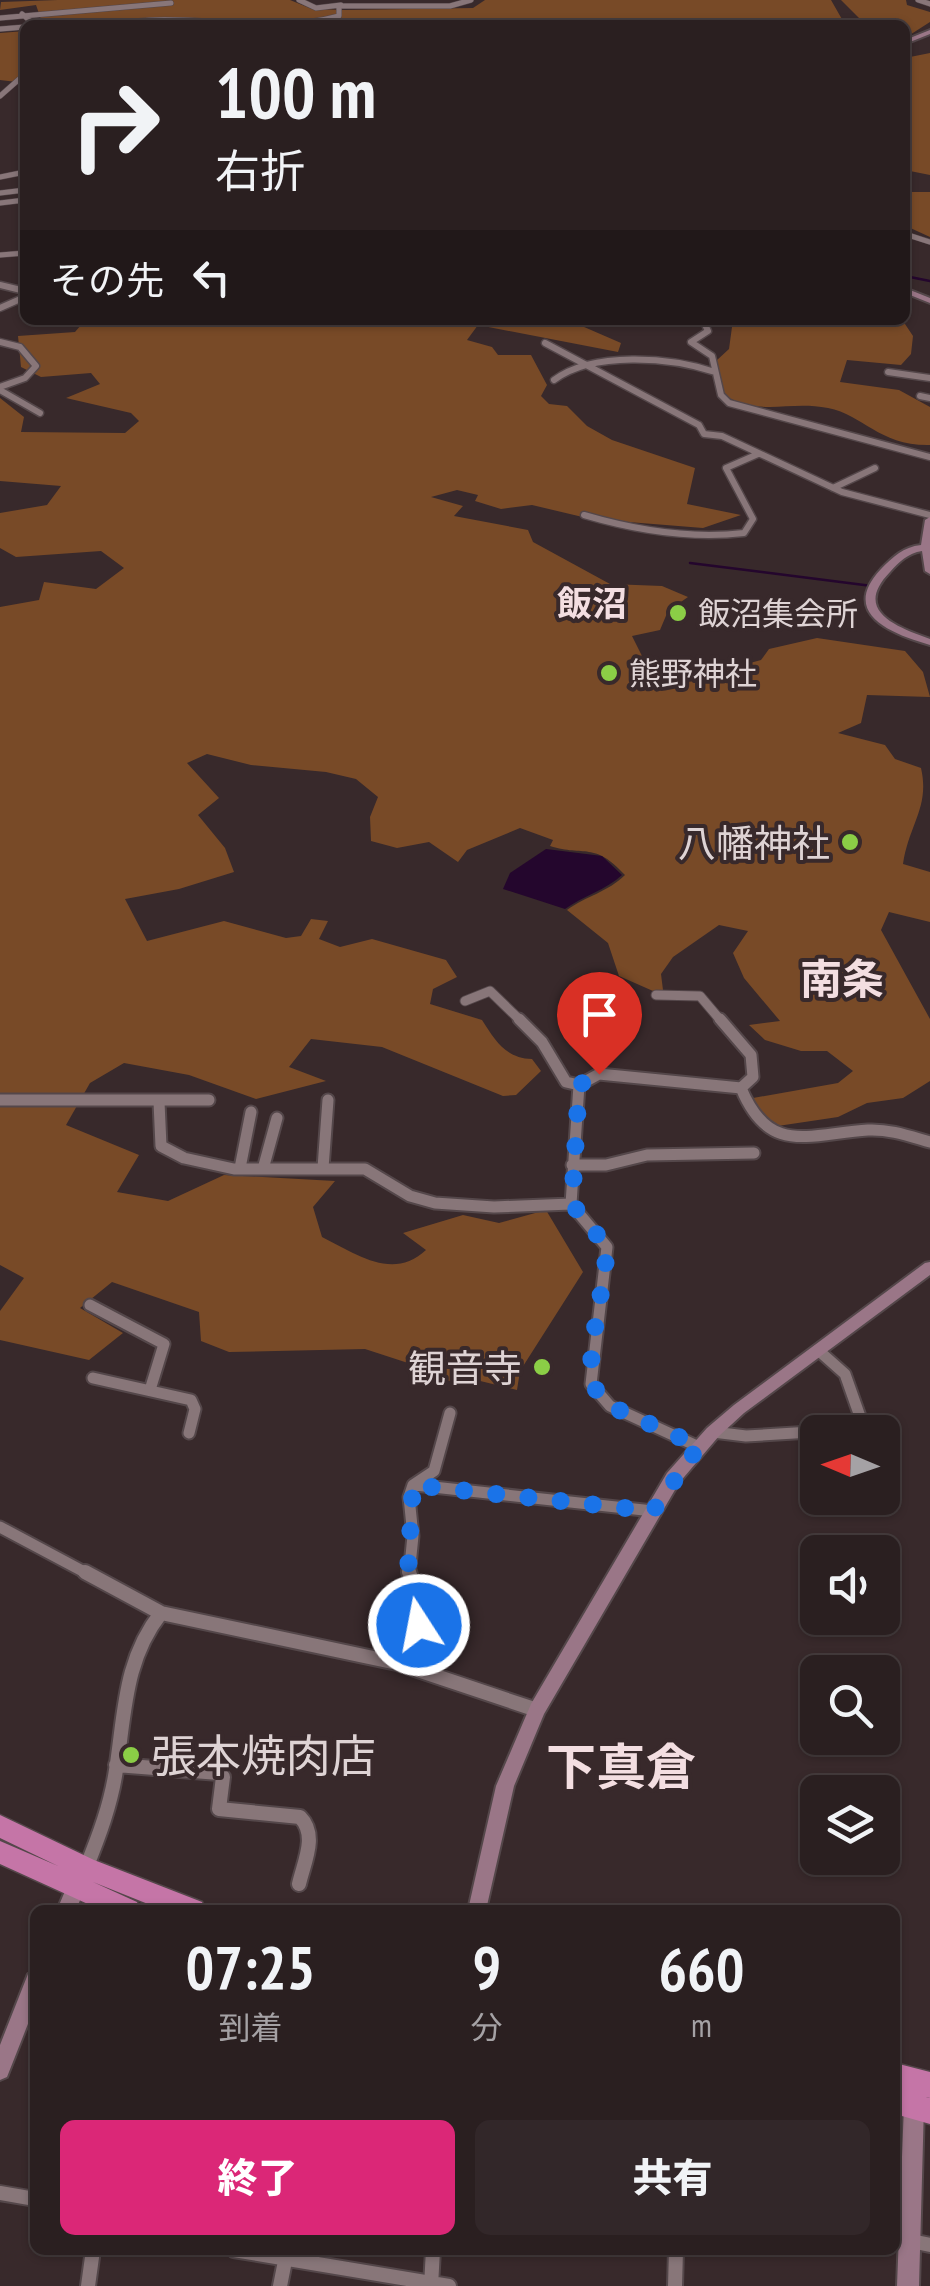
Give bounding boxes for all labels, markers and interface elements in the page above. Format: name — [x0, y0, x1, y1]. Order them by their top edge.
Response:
text: 100 m — [215, 47, 376, 137]
icon: right — [50, 60, 180, 190]
text: 右折 — [215, 141, 305, 199]
icon: left — [184, 250, 239, 305]
text: その先 — [50, 255, 164, 304]
district label: 飯沼 — [557, 580, 627, 626]
place label: 飯沼集会所 — [698, 592, 858, 634]
marker: 飯沼集会所 — [667, 602, 689, 624]
place label: 熊野神社 — [629, 652, 757, 694]
marker: 熊野神社 — [598, 662, 620, 684]
place label: 八幡神社 — [678, 818, 830, 867]
marker: 八幡神社 — [839, 831, 861, 853]
district label: 南条 — [800, 951, 884, 1006]
pin — [557, 972, 642, 1075]
icon: arrive — [572, 987, 627, 1042]
place label: 観音寺 — [408, 1343, 522, 1392]
marker: 観音寺 — [531, 1356, 553, 1378]
north arrow — [800, 1415, 900, 1515]
map controls — [800, 1415, 900, 1875]
button: sound — [800, 1535, 900, 1635]
position arrow — [367, 1573, 471, 1677]
button: search — [800, 1655, 900, 1755]
place label: 張本焼肉店 — [151, 1726, 376, 1784]
district label: 下真倉 — [546, 1734, 696, 1799]
marker: 張本焼肉店 — [120, 1744, 142, 1766]
button: layers — [800, 1775, 900, 1875]
text: 07:25 — [186, 1928, 315, 2006]
text: 9 — [473, 1928, 501, 2006]
text: 660 — [658, 1930, 744, 2008]
text: m — [691, 2004, 712, 2046]
text: 到着 — [218, 2006, 282, 2048]
text: 分 — [471, 2006, 503, 2048]
button: 終了 — [60, 2120, 455, 2235]
button: 共有 — [475, 2120, 870, 2235]

